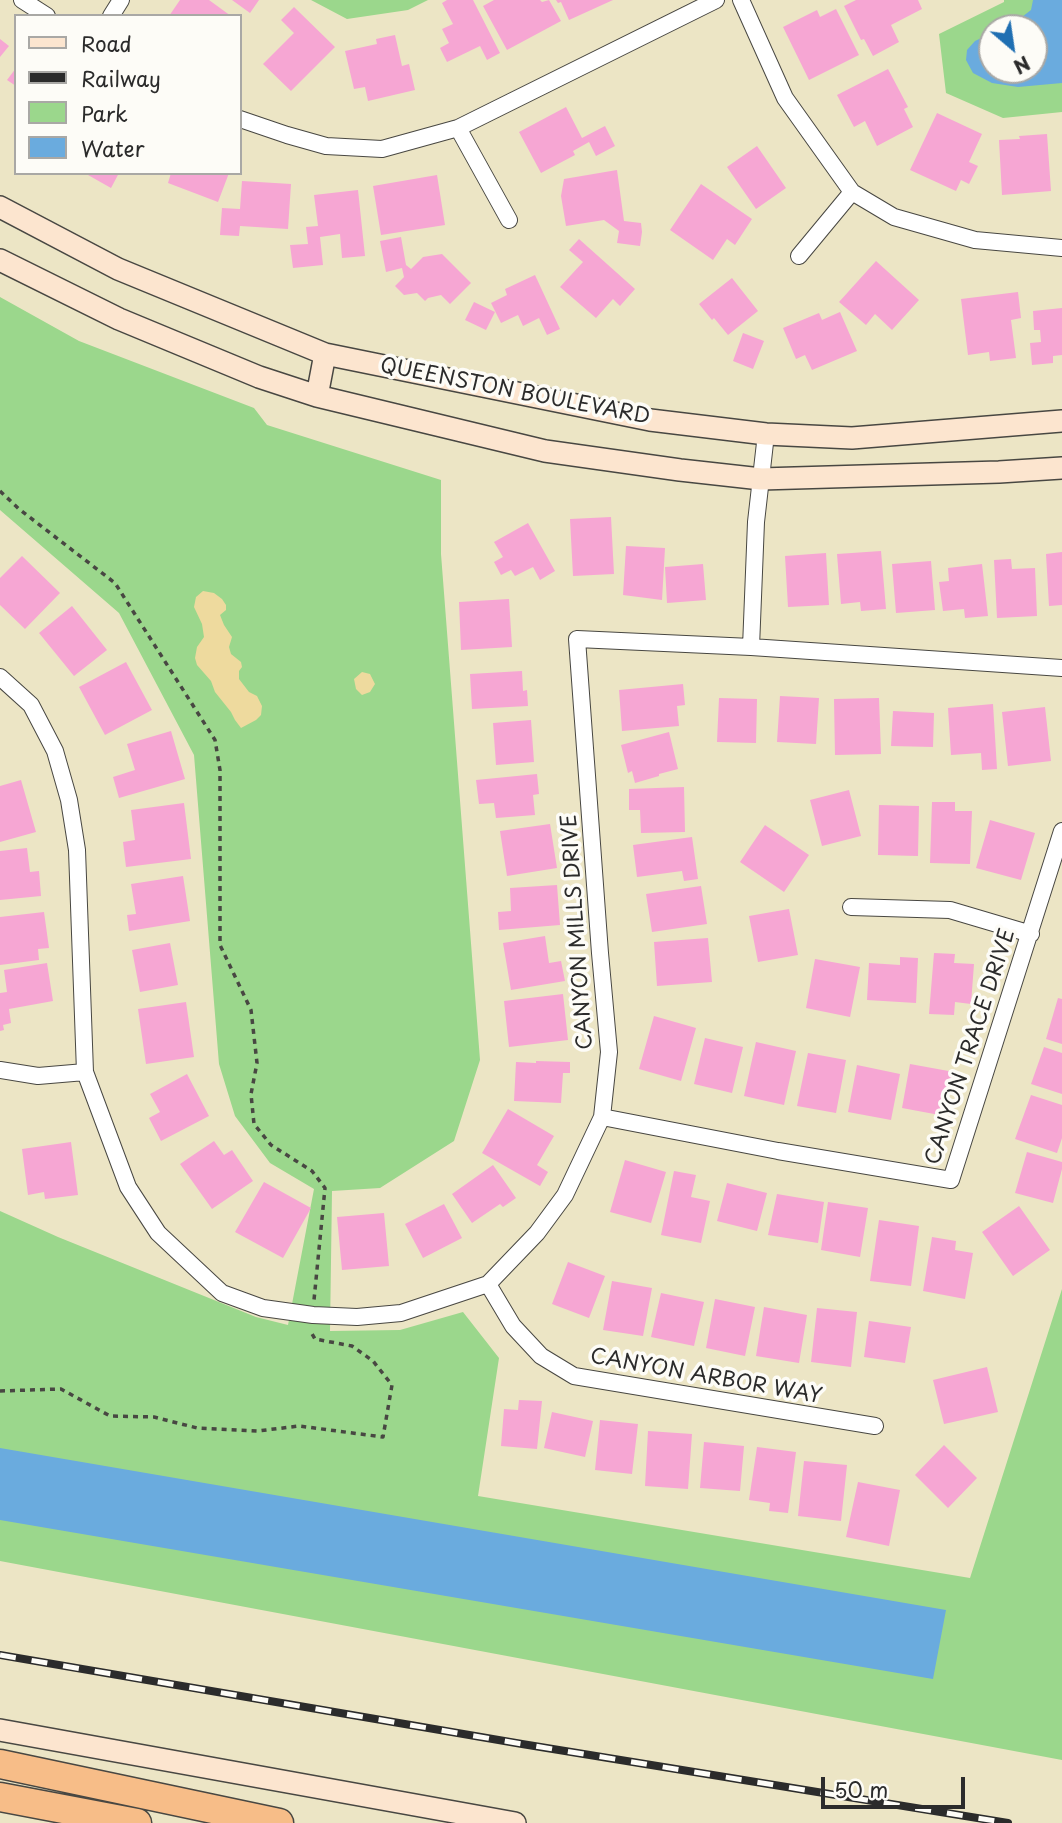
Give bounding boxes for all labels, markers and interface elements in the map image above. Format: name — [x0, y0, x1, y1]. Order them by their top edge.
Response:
legend — [14, 14, 242, 175]
north arrow — [978, 14, 1048, 84]
text: Road — [81, 27, 132, 59]
text: N — [1009, 50, 1036, 82]
text: Railway — [81, 62, 161, 94]
text: Park — [81, 97, 128, 129]
text: Water — [81, 132, 144, 164]
street label: QUEENSTON BOULEVARD — [378, 353, 652, 431]
street label: CANYON MILLS DRIVE — [557, 813, 599, 1051]
street label: CANYON TRACE DRIVE — [921, 926, 1021, 1168]
street label: CANYON ARBOR WAY — [588, 1344, 824, 1410]
scale bar — [824, 1764, 968, 1808]
text: 50 m — [834, 1773, 888, 1805]

